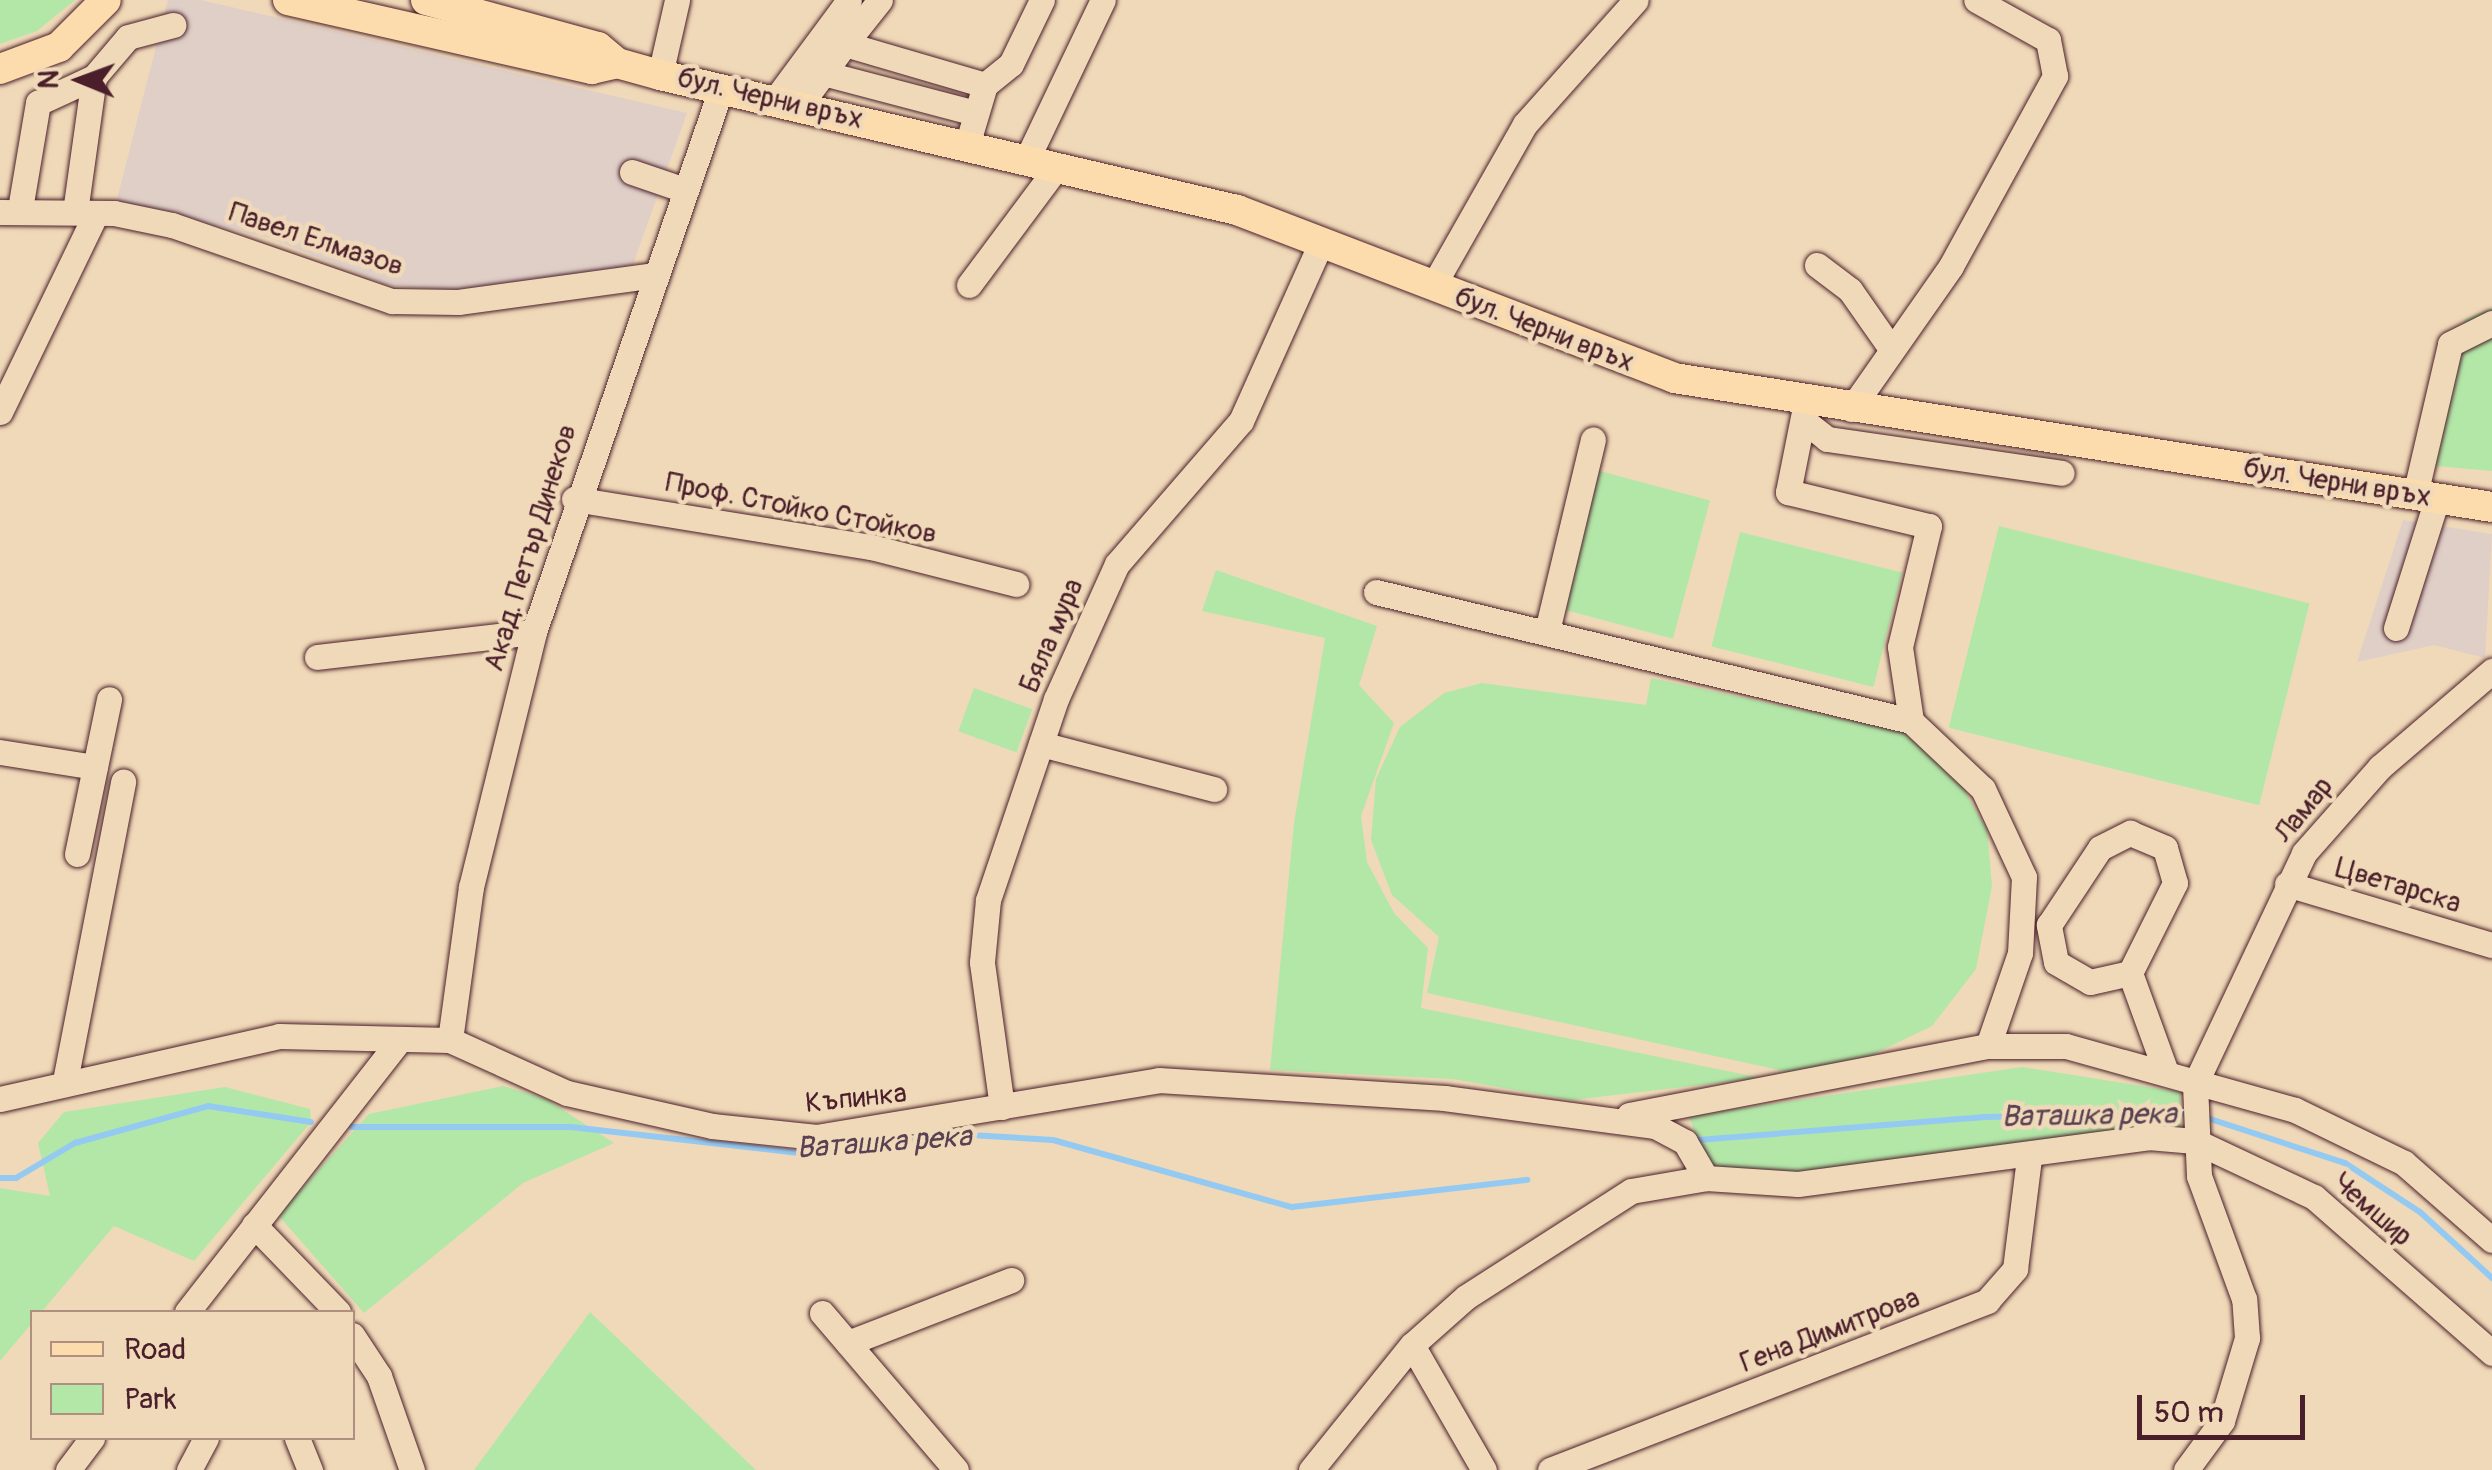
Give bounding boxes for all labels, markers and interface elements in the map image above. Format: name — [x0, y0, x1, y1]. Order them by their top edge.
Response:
north arrow — [30, 30, 130, 130]
street label: бул. Черни връх — [674, 61, 866, 137]
text: N — [32, 70, 67, 89]
street label: Павел Елмазов — [225, 196, 407, 284]
street label: бул. Черни връх — [1449, 280, 1639, 380]
street label: Акад. Петър Динеков — [477, 421, 585, 675]
street label: бул. Черни връх — [2241, 452, 2433, 514]
street label: Проф. Стойко Стойков — [663, 466, 939, 552]
street label: Бяла мура — [1013, 574, 1091, 698]
street label: Ламар — [2267, 770, 2341, 850]
street label: Цветарска — [2331, 851, 2465, 921]
street label: Къпинка — [804, 1077, 908, 1121]
water label: Ваташка река — [2001, 1096, 2177, 1136]
water label: Ваташка река — [795, 1119, 973, 1167]
street label: Чемшир — [2325, 1166, 2419, 1254]
street label: Гена Димитрова — [1736, 1281, 1924, 1381]
legend — [30, 1310, 355, 1440]
text: Road — [124, 1331, 186, 1368]
scale bar — [2142, 1375, 2310, 1437]
text: Park — [124, 1381, 177, 1418]
text: 50 m — [2154, 1394, 2224, 1431]

